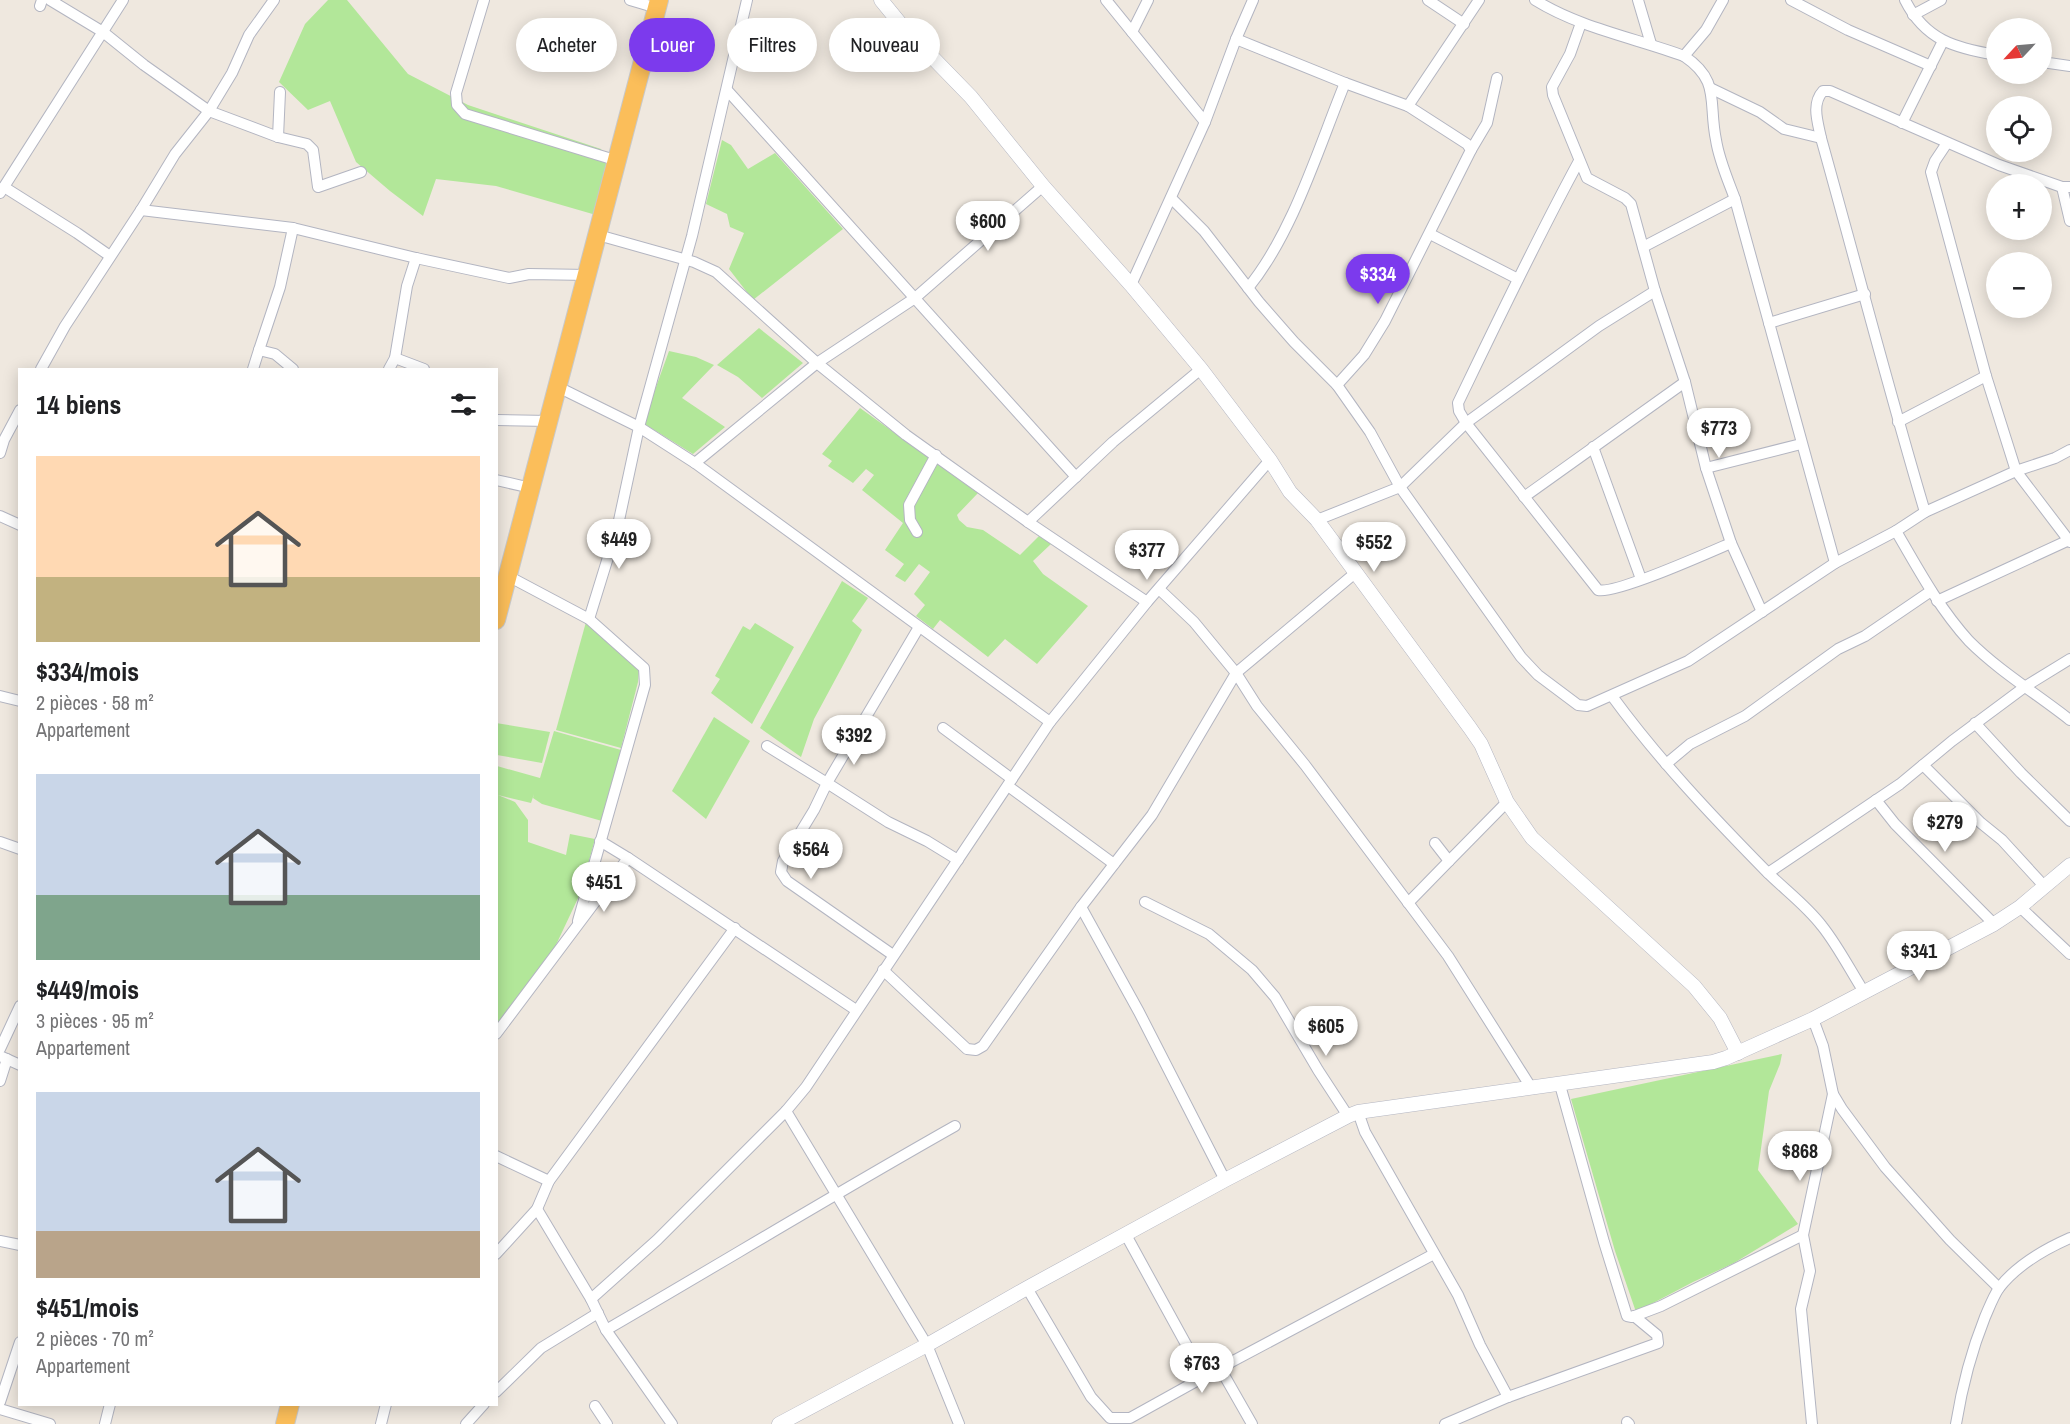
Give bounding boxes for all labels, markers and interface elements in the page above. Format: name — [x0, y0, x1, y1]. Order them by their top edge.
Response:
chip: Acheter — [516, 18, 617, 72]
chip: Louer — [629, 18, 715, 72]
chip: Filtres — [727, 18, 817, 72]
chip: Nouveau — [829, 18, 940, 72]
north arrow — [1986, 18, 2052, 84]
map controls — [1986, 18, 2052, 318]
button: locate — [1986, 96, 2052, 162]
button: + — [1986, 174, 2052, 240]
pin: $600 — [952, 201, 1024, 252]
text: $600 — [970, 207, 1006, 234]
button: − — [1986, 252, 2052, 318]
pin: $334 — [1342, 254, 1414, 305]
text: $334 — [1360, 260, 1396, 287]
text: 14 biens — [36, 387, 121, 422]
icon: filters — [447, 388, 480, 421]
pin: $773 — [1683, 408, 1755, 459]
text: $773 — [1701, 414, 1737, 441]
icon: home — [204, 495, 312, 603]
pin: $449 — [583, 519, 655, 570]
pin: $552 — [1338, 522, 1410, 573]
text: $449 — [601, 525, 637, 552]
text: $552 — [1356, 528, 1392, 555]
pin: $377 — [1111, 530, 1183, 581]
text: $377 — [1129, 536, 1165, 563]
text: $334/mois — [36, 654, 139, 689]
text: 2 pièces · 58 m² — [36, 689, 154, 716]
pin: $392 — [818, 715, 890, 766]
text: Appartement — [36, 716, 130, 743]
text: $392 — [836, 721, 872, 748]
pin: $279 — [1909, 802, 1981, 853]
text: $279 — [1927, 808, 1963, 835]
icon: home — [204, 813, 312, 921]
pin: $564 — [775, 829, 847, 880]
text: $564 — [793, 835, 829, 862]
pin: $451 — [568, 862, 640, 913]
text: $451 — [586, 868, 622, 895]
pin: $341 — [1883, 931, 1955, 982]
text: $341 — [1901, 937, 1937, 964]
text: $449/mois — [36, 972, 139, 1007]
pin: $605 — [1290, 1006, 1362, 1057]
text: 3 pièces · 95 m² — [36, 1007, 154, 1034]
text: $605 — [1308, 1012, 1344, 1039]
text: Appartement — [36, 1034, 130, 1061]
icon: home — [204, 1131, 312, 1239]
pin: $868 — [1764, 1131, 1836, 1182]
text: $868 — [1782, 1137, 1818, 1164]
text: $451/mois — [36, 1290, 139, 1325]
text: 2 pièces · 70 m² — [36, 1325, 154, 1352]
pin: $763 — [1166, 1343, 1238, 1394]
text: $763 — [1184, 1349, 1220, 1376]
text: Appartement — [36, 1352, 130, 1379]

